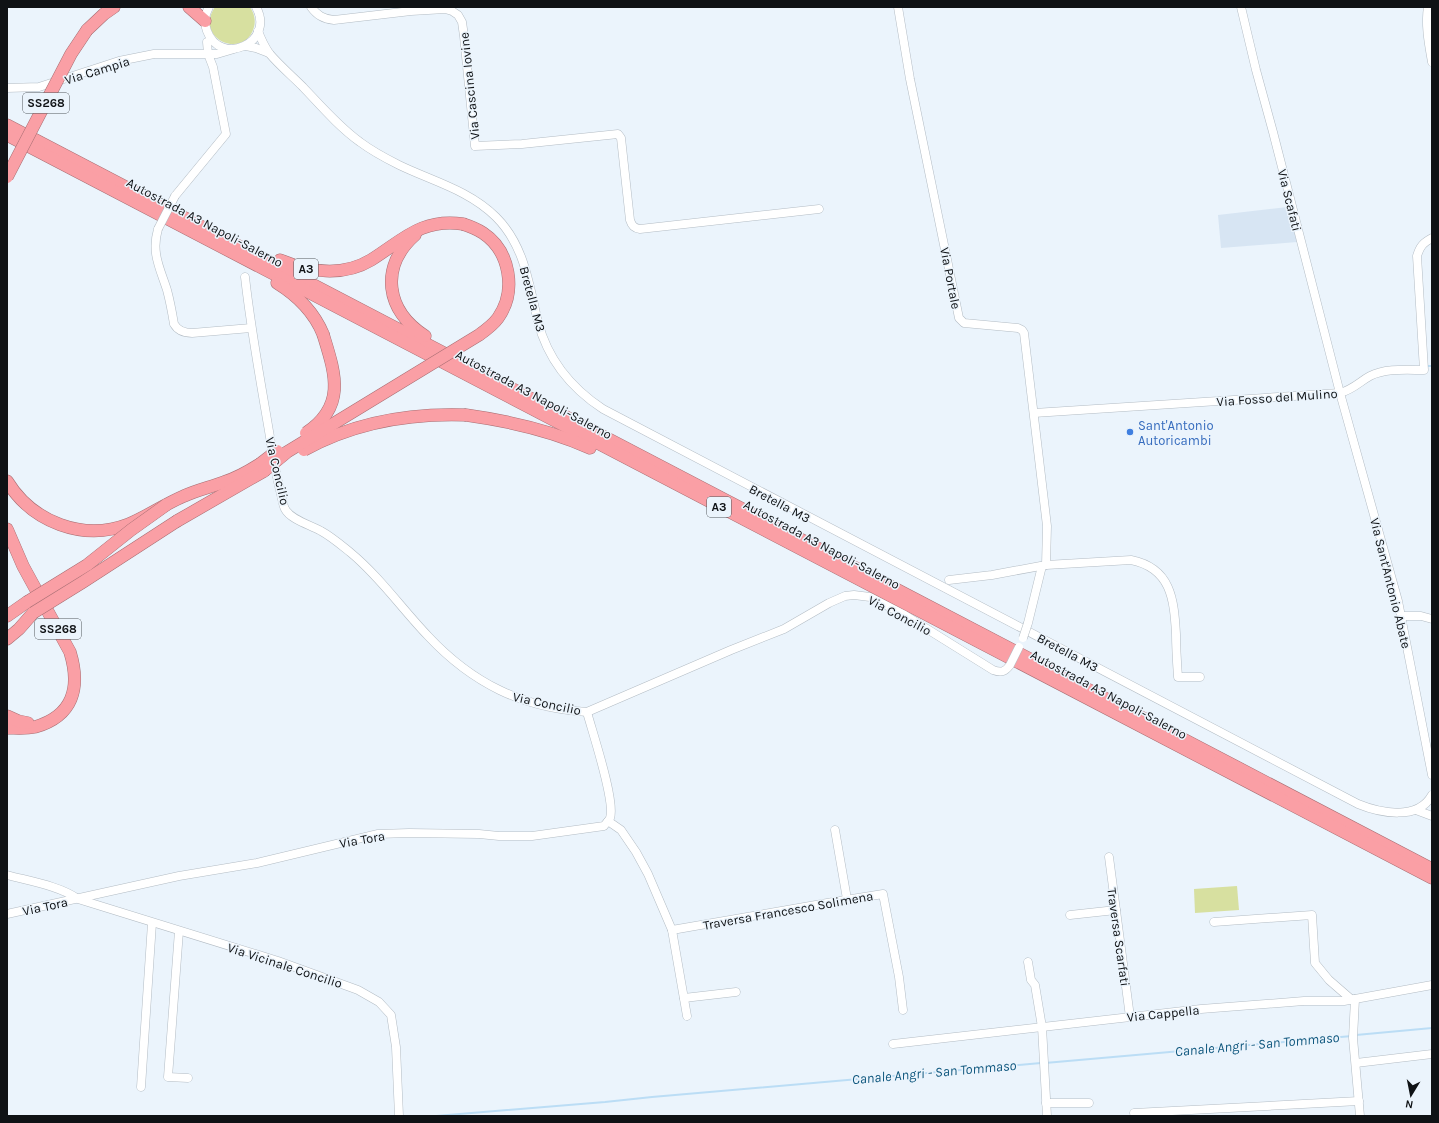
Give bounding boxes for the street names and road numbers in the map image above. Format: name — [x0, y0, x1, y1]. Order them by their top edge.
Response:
street label: Via Cascina Iovine — [456, 31, 483, 140]
street label: Via Campia — [63, 53, 132, 87]
road number: SS268 — [23, 93, 69, 113]
street label: Via Scafati — [1275, 167, 1304, 233]
street label: Autostrada A3 Napoli-Salerno — [124, 175, 285, 270]
street label: Via Portale — [937, 246, 964, 311]
road number: A3 — [294, 259, 318, 279]
street label: Bretella M3 — [517, 265, 548, 334]
street label: Autostrada A3 Napoli-Salerno — [453, 347, 614, 442]
street label: Via Fosso del Mulino — [1216, 386, 1338, 409]
street label: Via Concilio — [262, 436, 293, 507]
street label: Bretella M3 — [747, 481, 813, 526]
road number: A3 — [707, 497, 731, 517]
street label: Autostrada A3 Napoli-Salerno — [741, 497, 902, 592]
street label: Via Sant'Antonio Abate — [1367, 516, 1414, 650]
street label: Via Concilio — [866, 592, 934, 638]
road number: SS268 — [35, 619, 81, 639]
street label: Bretella M3 — [1035, 630, 1101, 675]
street label: Autostrada A3 Napoli-Salerno — [1028, 647, 1189, 742]
street label: Via Concilio — [511, 689, 582, 718]
street label: Via Tora — [338, 828, 386, 851]
street label: Traversa Scarfati — [1104, 887, 1133, 987]
street label: Traversa Francesco Solimena — [702, 888, 874, 933]
street label: Via Tora — [21, 894, 69, 919]
street label: Via Vicinale Concilio — [226, 940, 344, 991]
street label: Via Cappella — [1126, 1002, 1200, 1025]

